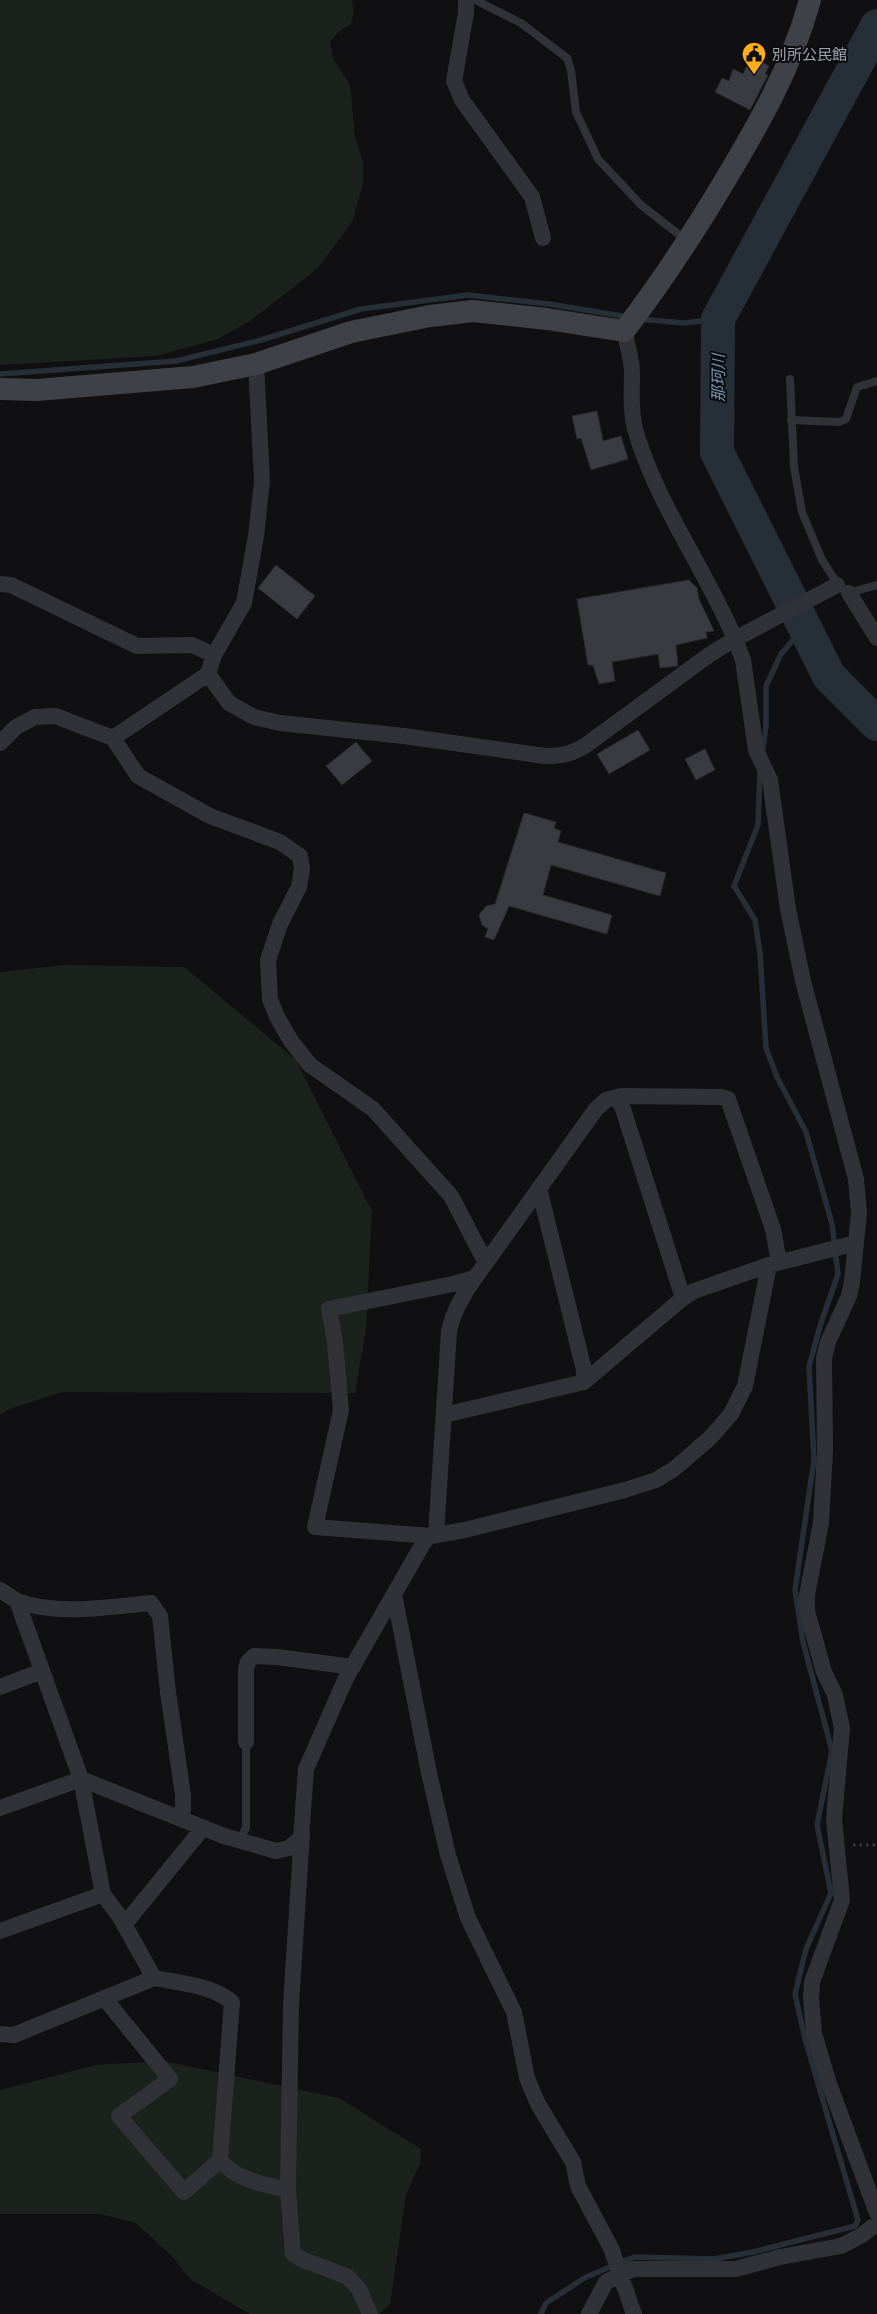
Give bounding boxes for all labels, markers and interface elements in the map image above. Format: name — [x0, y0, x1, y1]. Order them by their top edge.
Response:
public building icon: 別所公民館 — [741, 41, 767, 75]
place label: 別所公民館 — [772, 45, 847, 63]
water label: 那珂川 — [708, 352, 728, 402]

